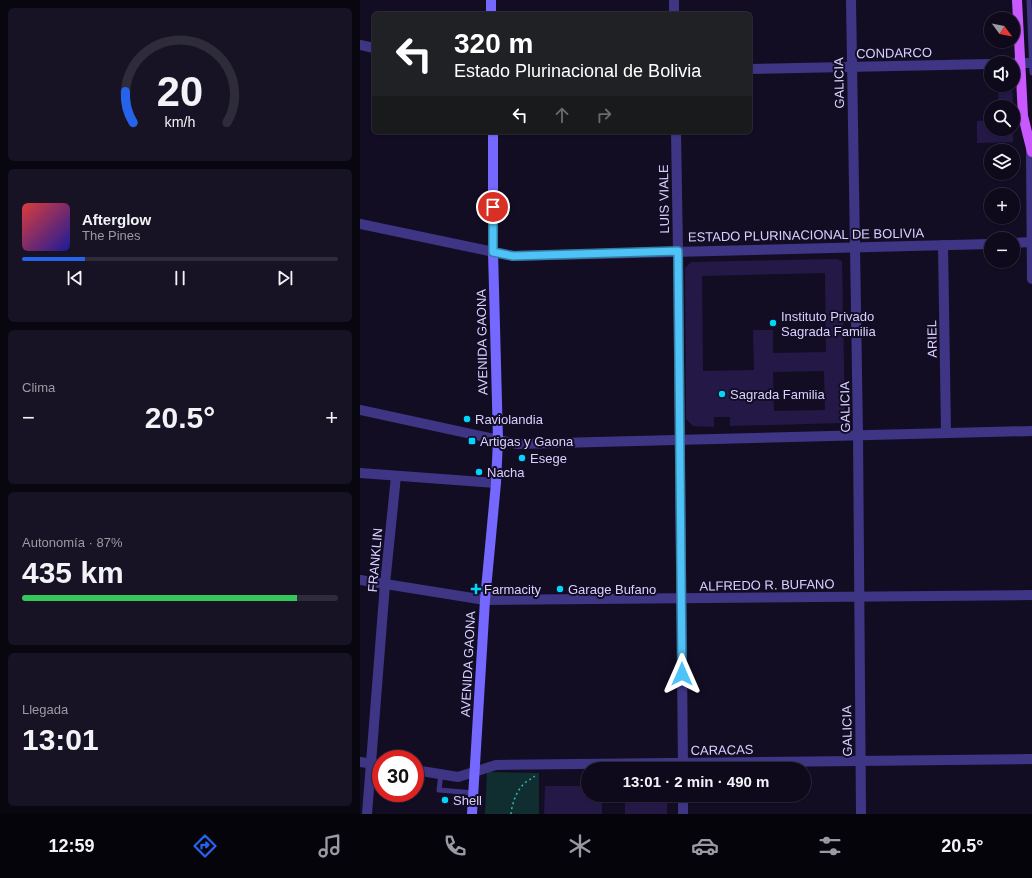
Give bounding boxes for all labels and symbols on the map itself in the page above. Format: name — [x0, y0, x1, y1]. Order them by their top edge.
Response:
north arrow — [984, 12, 1020, 48]
street label: CONDARCO — [856, 45, 932, 61]
street label: GALICIA — [831, 57, 847, 109]
street label: LUIS VIALE — [656, 164, 672, 234]
pin — [476, 190, 510, 224]
street label: ESTADO PLURINACIONAL DE BOLIVIA — [688, 225, 925, 245]
street label: AVENIDA GAONA — [474, 289, 490, 395]
place label: Instituto Privado Sagrada Familia — [781, 309, 876, 339]
marker: Instituto Privado Sagrada Familia — [768, 318, 778, 328]
street label: ARIEL — [924, 320, 940, 358]
street label: GALICIA — [837, 381, 853, 433]
place label: Sagrada Familia — [730, 387, 825, 402]
marker: Sagrada Familia — [717, 389, 727, 399]
place label: Raviolandia — [475, 412, 544, 427]
marker: Raviolandia — [462, 414, 472, 424]
place label: Artigas y Gaona — [480, 434, 574, 449]
marker: Artigas y Gaona — [467, 436, 477, 446]
place label: Esege — [530, 451, 567, 466]
marker: Esege — [517, 453, 527, 463]
place label: Nacha — [487, 465, 525, 480]
marker: Nacha — [474, 467, 484, 477]
street label: FRANKLIN — [365, 527, 385, 593]
street label: ALFREDO R. BUFANO — [699, 576, 835, 594]
place label: Farmacity — [484, 582, 542, 597]
place label: Garage Bufano — [568, 582, 656, 597]
marker: Farmacity — [471, 584, 481, 594]
marker: Garage Bufano — [555, 584, 565, 594]
street label: AVENIDA GAONA — [458, 610, 478, 717]
position arrow — [661, 653, 703, 695]
street label: GALICIA — [839, 705, 855, 757]
street label: CARACAS — [690, 742, 754, 758]
speed limit sign: 30 — [372, 750, 424, 802]
place label: Shell — [453, 793, 482, 808]
marker: Shell — [440, 795, 450, 805]

